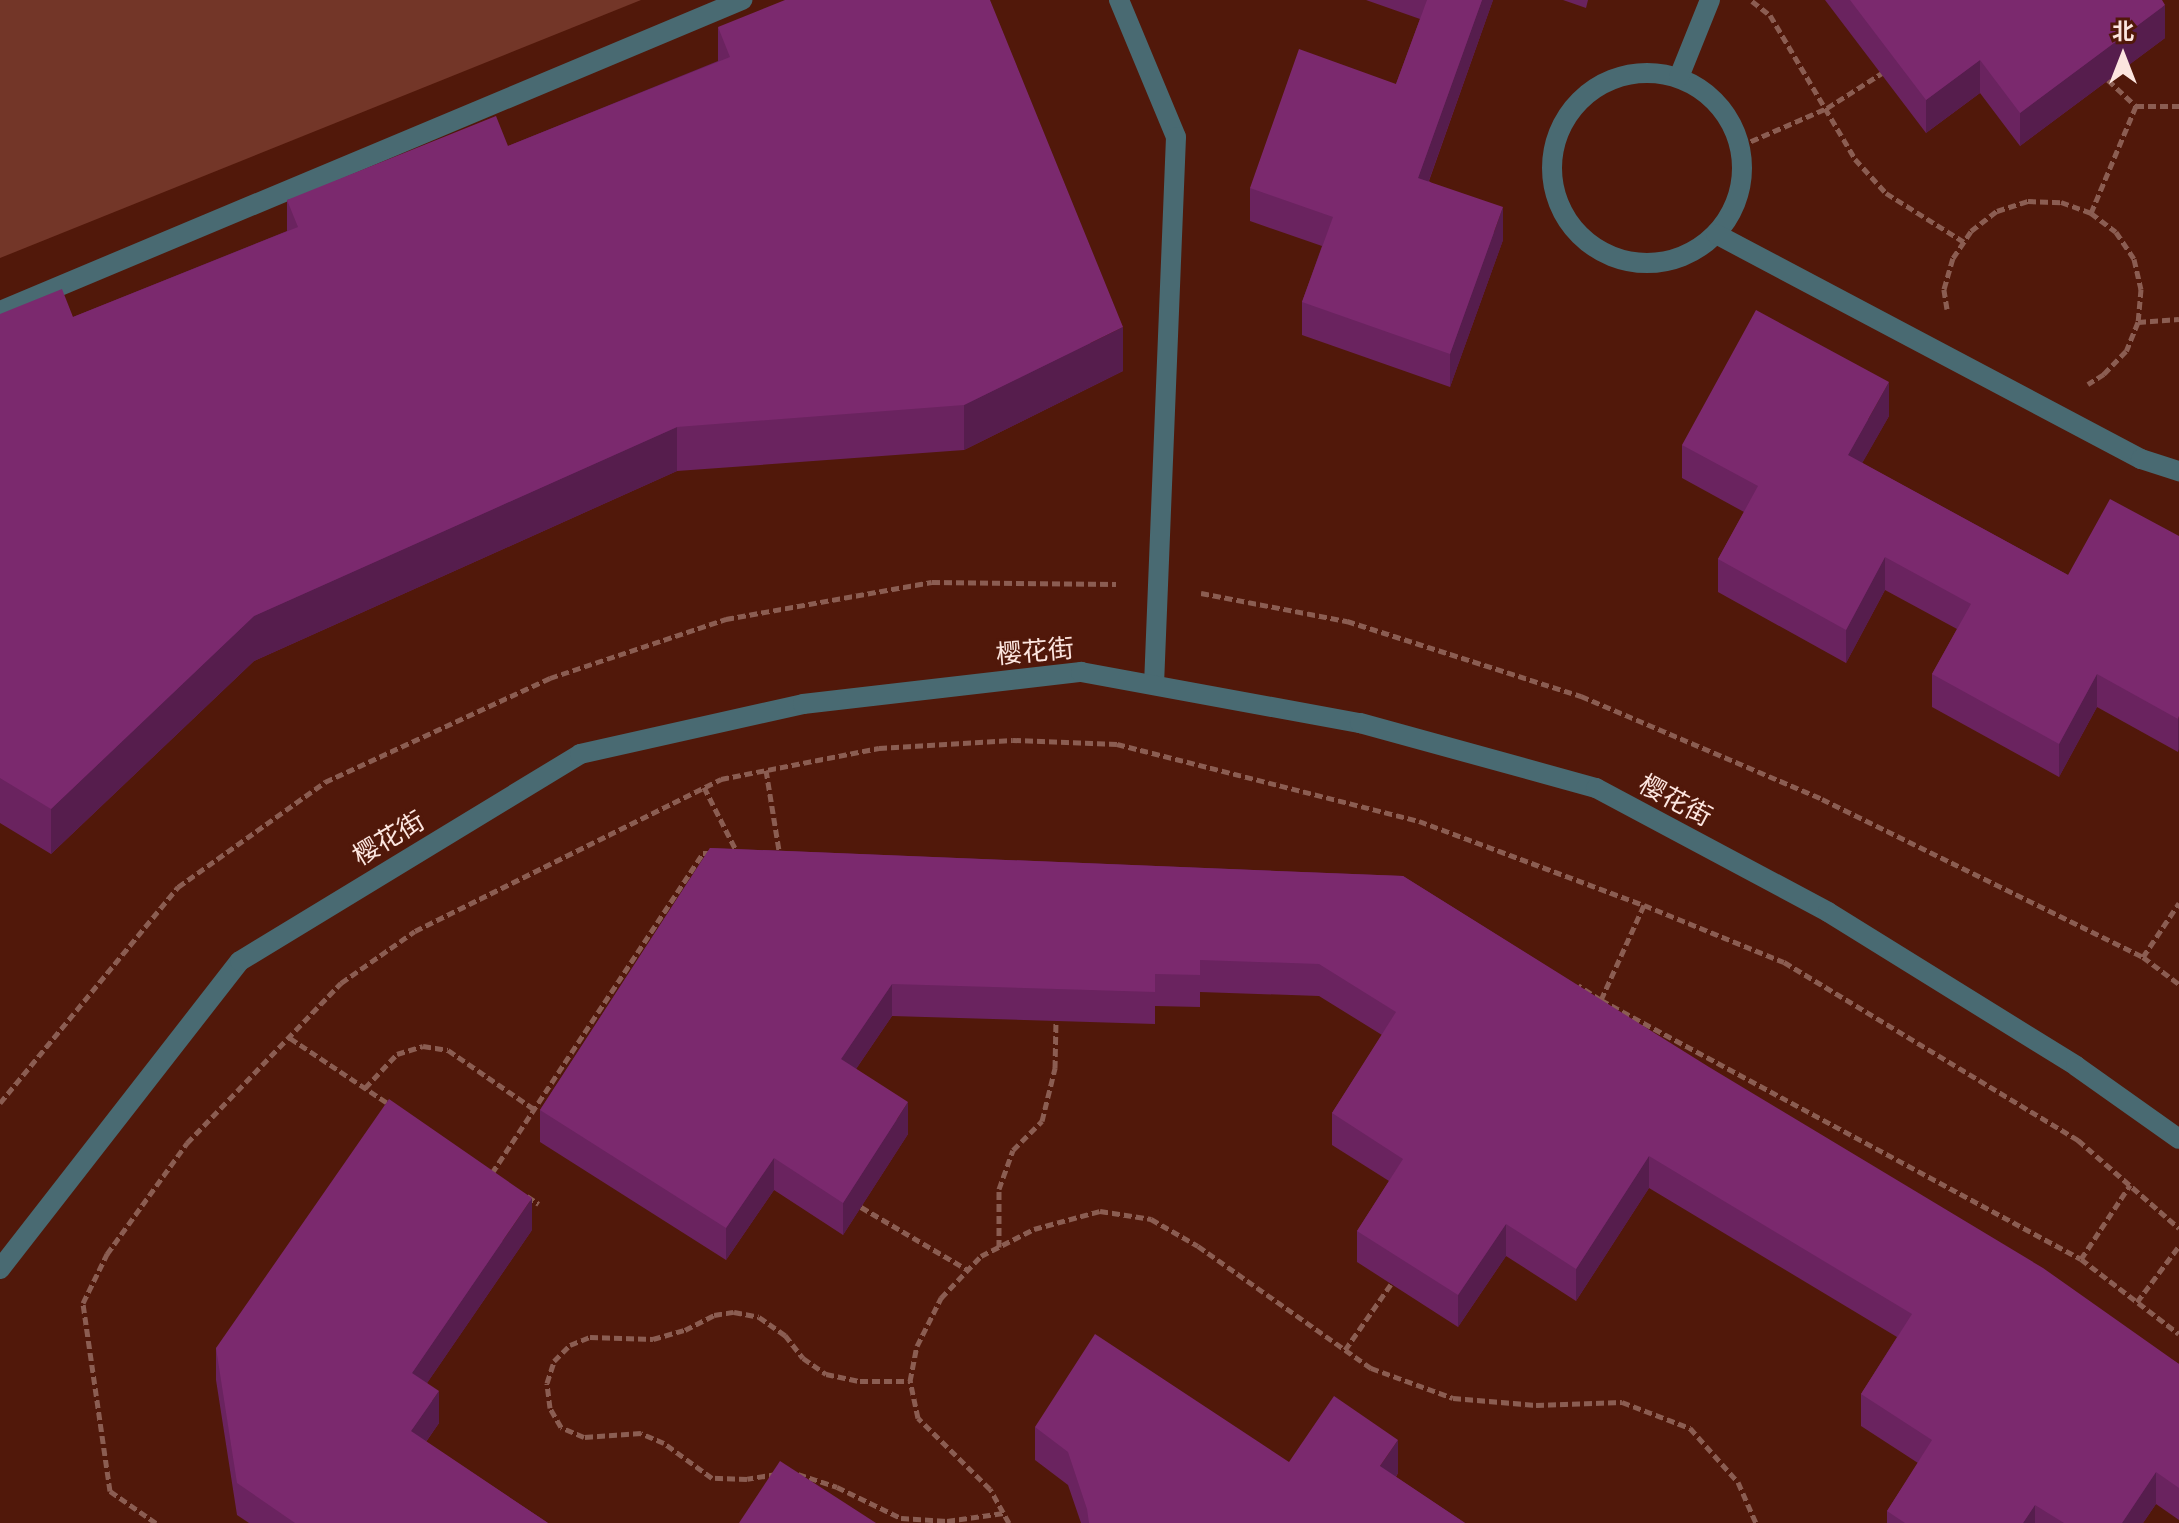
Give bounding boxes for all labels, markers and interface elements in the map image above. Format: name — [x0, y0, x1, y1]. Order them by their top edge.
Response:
north arrow — [2083, 16, 2163, 96]
text: 北 — [2112, 17, 2134, 47]
street label: 樱花街 — [995, 633, 1075, 671]
street label: 樱花街 — [1633, 769, 1717, 833]
street label: 樱花街 — [348, 806, 430, 872]

